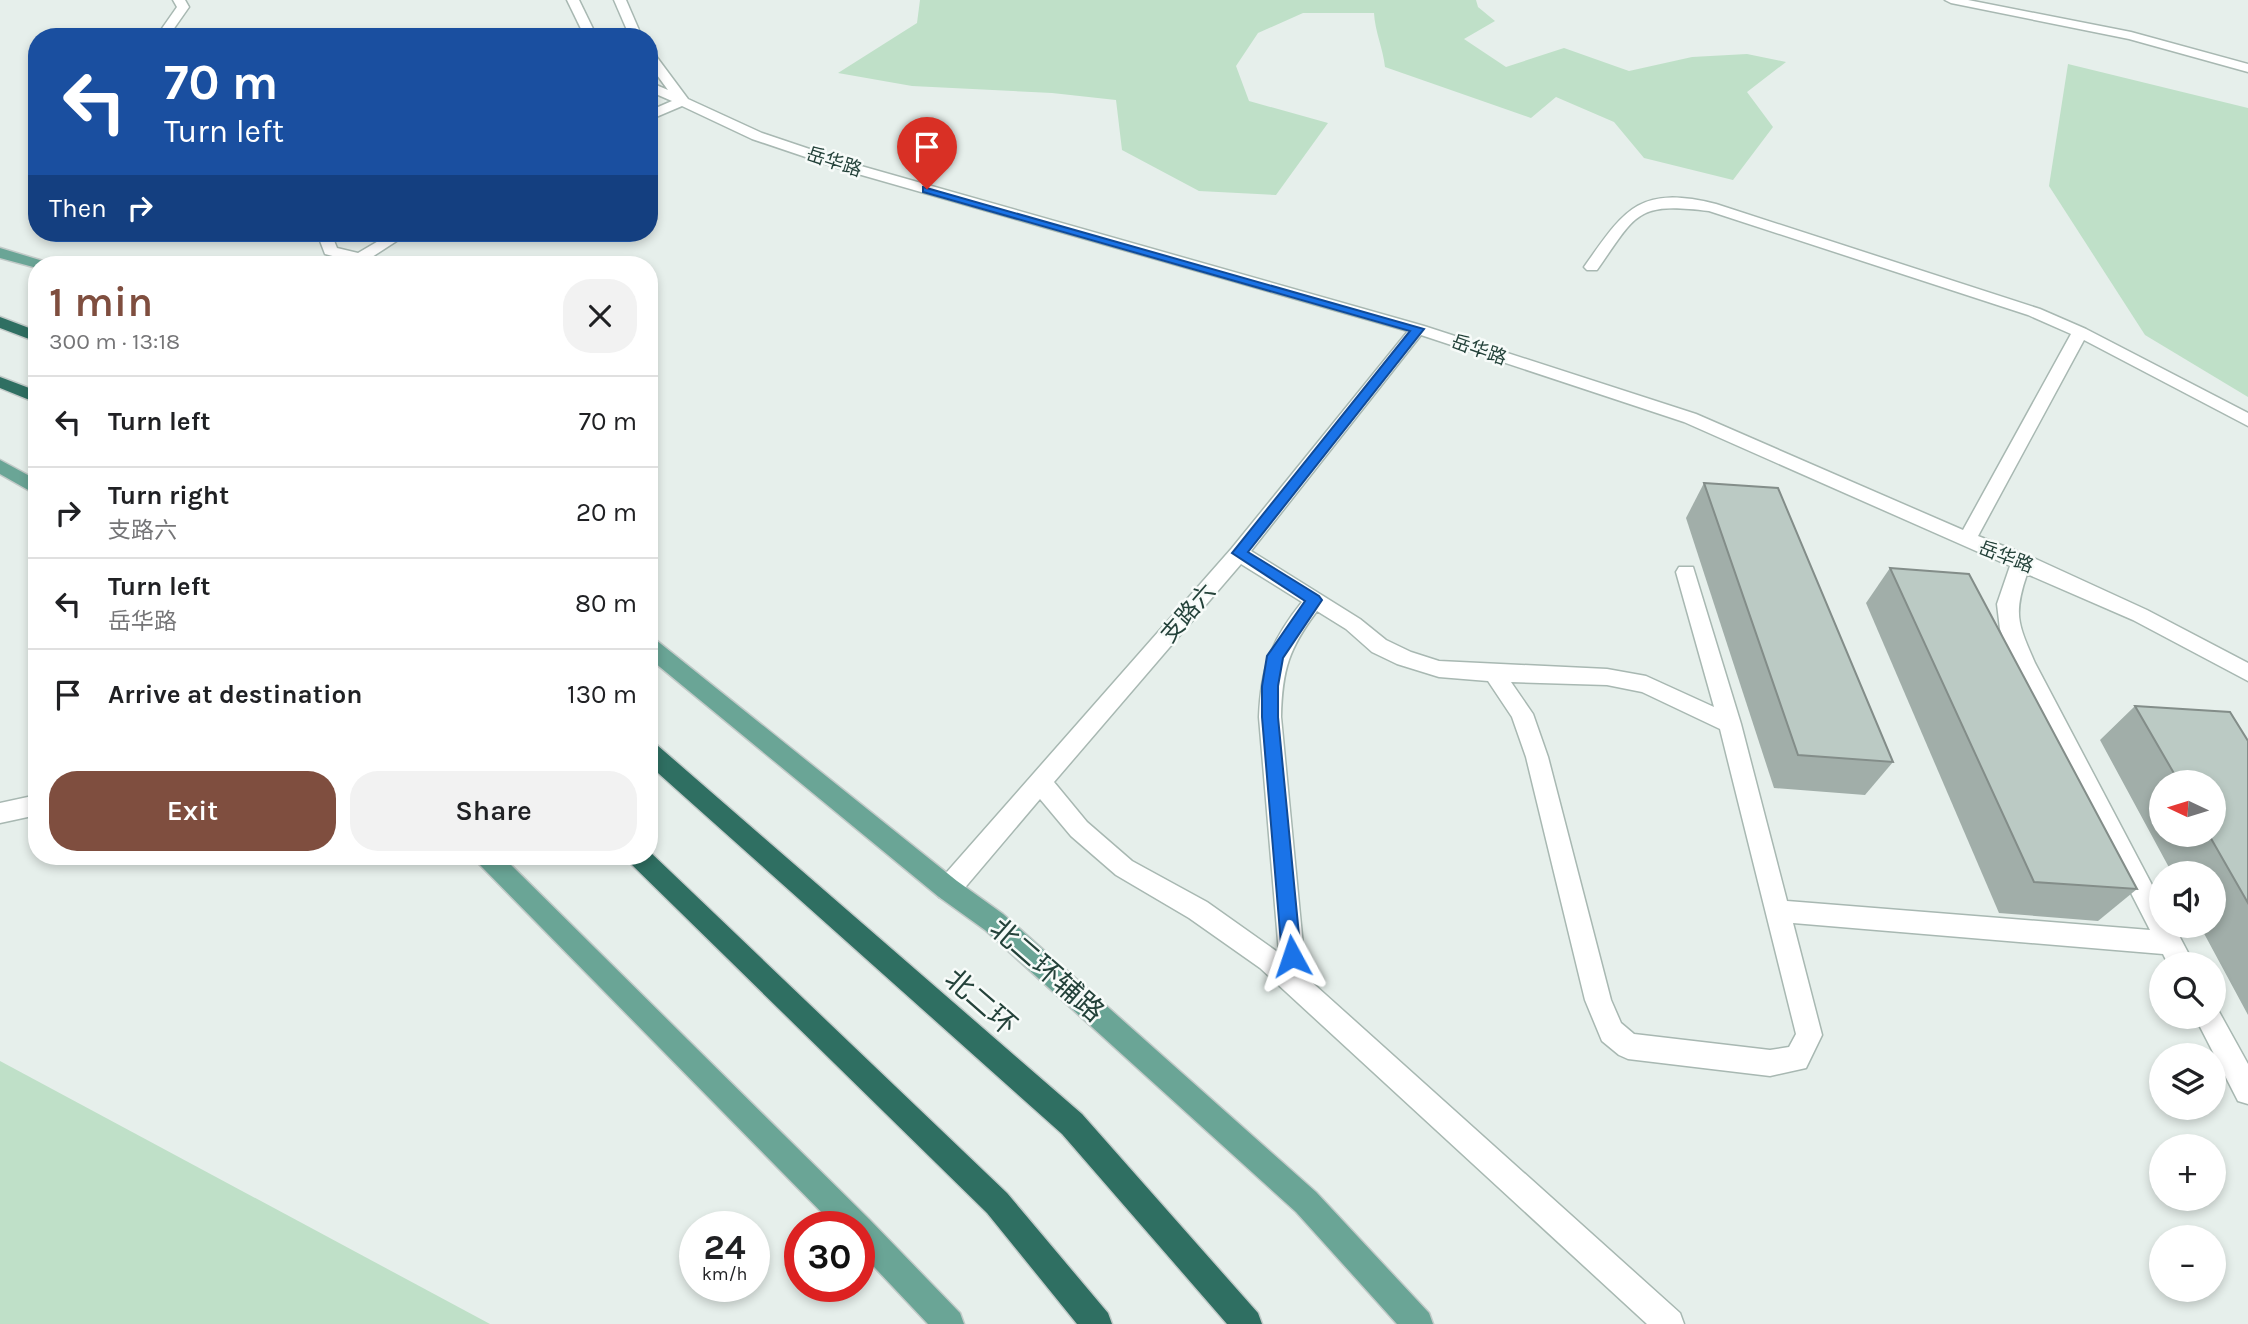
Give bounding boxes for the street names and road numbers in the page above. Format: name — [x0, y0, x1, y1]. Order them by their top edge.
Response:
street label: 岳华路 — [803, 143, 865, 181]
street label: 岳华路 — [1448, 330, 1510, 370]
street label: 岳华路 — [1975, 537, 2037, 577]
street label: 支路六 — [1155, 578, 1221, 648]
street label: 北二环辅路 — [983, 912, 1111, 1028]
street label: 北二环 — [938, 962, 1024, 1042]

